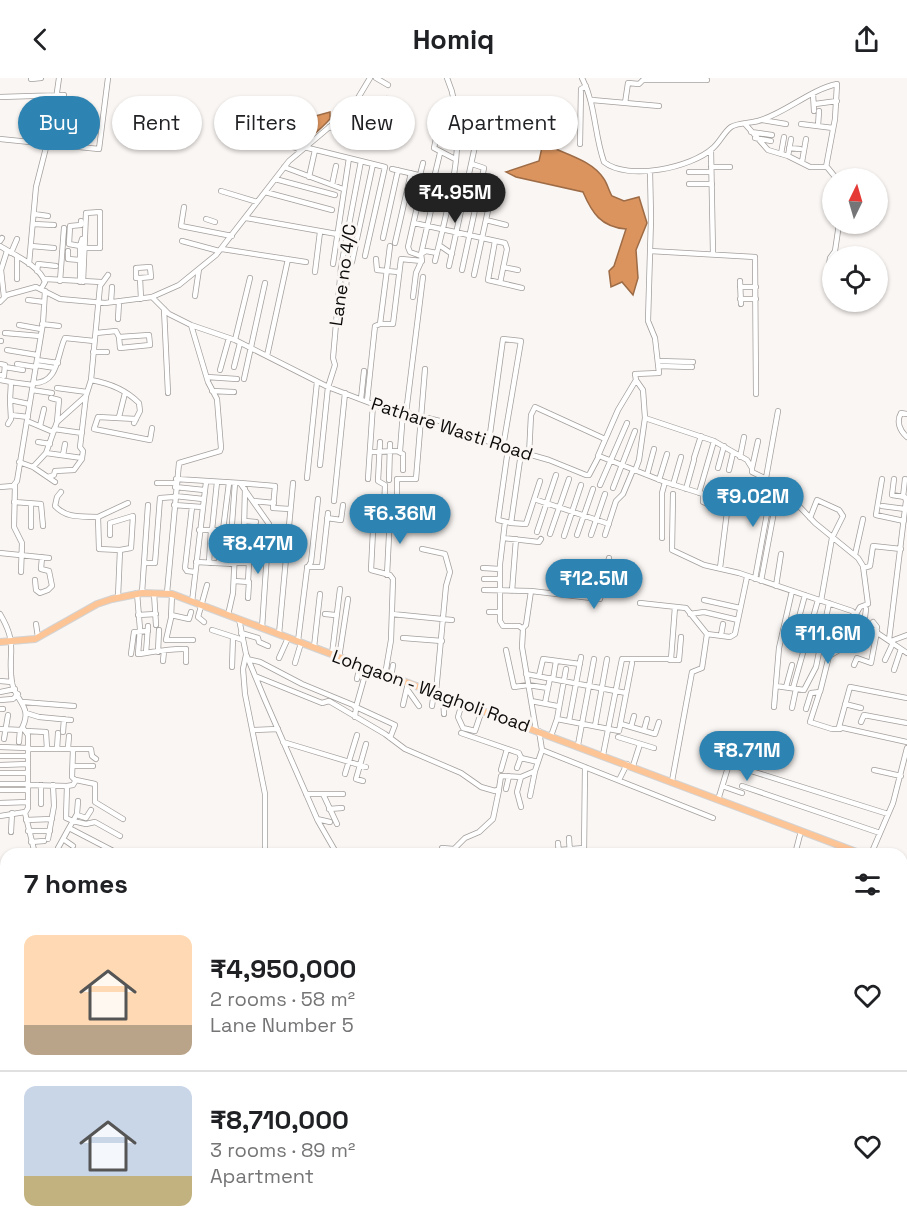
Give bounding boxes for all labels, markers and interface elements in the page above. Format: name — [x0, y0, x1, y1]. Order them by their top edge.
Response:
text: Homiq — [413, 22, 494, 57]
icon: back — [24, 23, 57, 56]
icon: share — [850, 23, 883, 56]
chip: Buy — [18, 96, 100, 150]
chip: Rent — [112, 96, 202, 150]
chip: Filters — [214, 96, 318, 150]
chip: New — [330, 96, 415, 150]
chip: Apartment — [427, 96, 578, 150]
north arrow — [822, 168, 888, 234]
map controls — [822, 168, 888, 312]
pin: ₹4.95M — [406, 173, 504, 224]
text: ₹4.95M — [418, 179, 492, 205]
street label: Lane no 4/C — [324, 222, 361, 327]
button: locate — [822, 246, 888, 312]
street label: Pathare Wasti Road — [369, 392, 536, 465]
pin: ₹9.02M — [704, 477, 802, 528]
text: ₹9.02M — [717, 483, 789, 509]
pin: ₹6.36M — [351, 494, 449, 545]
text: ₹6.36M — [364, 500, 436, 526]
pin: ₹8.47M — [209, 524, 307, 575]
text: ₹8.47M — [223, 530, 294, 556]
pin: ₹12.5M — [545, 559, 643, 610]
text: ₹12.5M — [560, 565, 628, 591]
pin: ₹11.6M — [779, 614, 877, 665]
text: ₹11.6M — [795, 620, 861, 646]
street label: Lohgaon - Wagholi Road — [329, 644, 533, 737]
pin: ₹8.71M — [698, 731, 796, 782]
text: ₹8.71M — [713, 737, 781, 763]
text: 7 homes — [24, 867, 128, 901]
icon: filters — [851, 868, 884, 901]
text: ₹4,950,000 — [210, 952, 356, 986]
icon: home — [72, 959, 144, 1031]
icon: heart — [851, 979, 884, 1012]
text: 2 rooms · 58 m² — [210, 986, 355, 1012]
text: Lane Number 5 — [210, 1012, 354, 1038]
text: ₹8,710,000 — [210, 1103, 349, 1137]
icon: home — [72, 1110, 144, 1182]
icon: heart — [851, 1130, 884, 1163]
text: 3 rooms · 89 m² — [210, 1137, 355, 1163]
text: Apartment — [210, 1163, 314, 1189]

